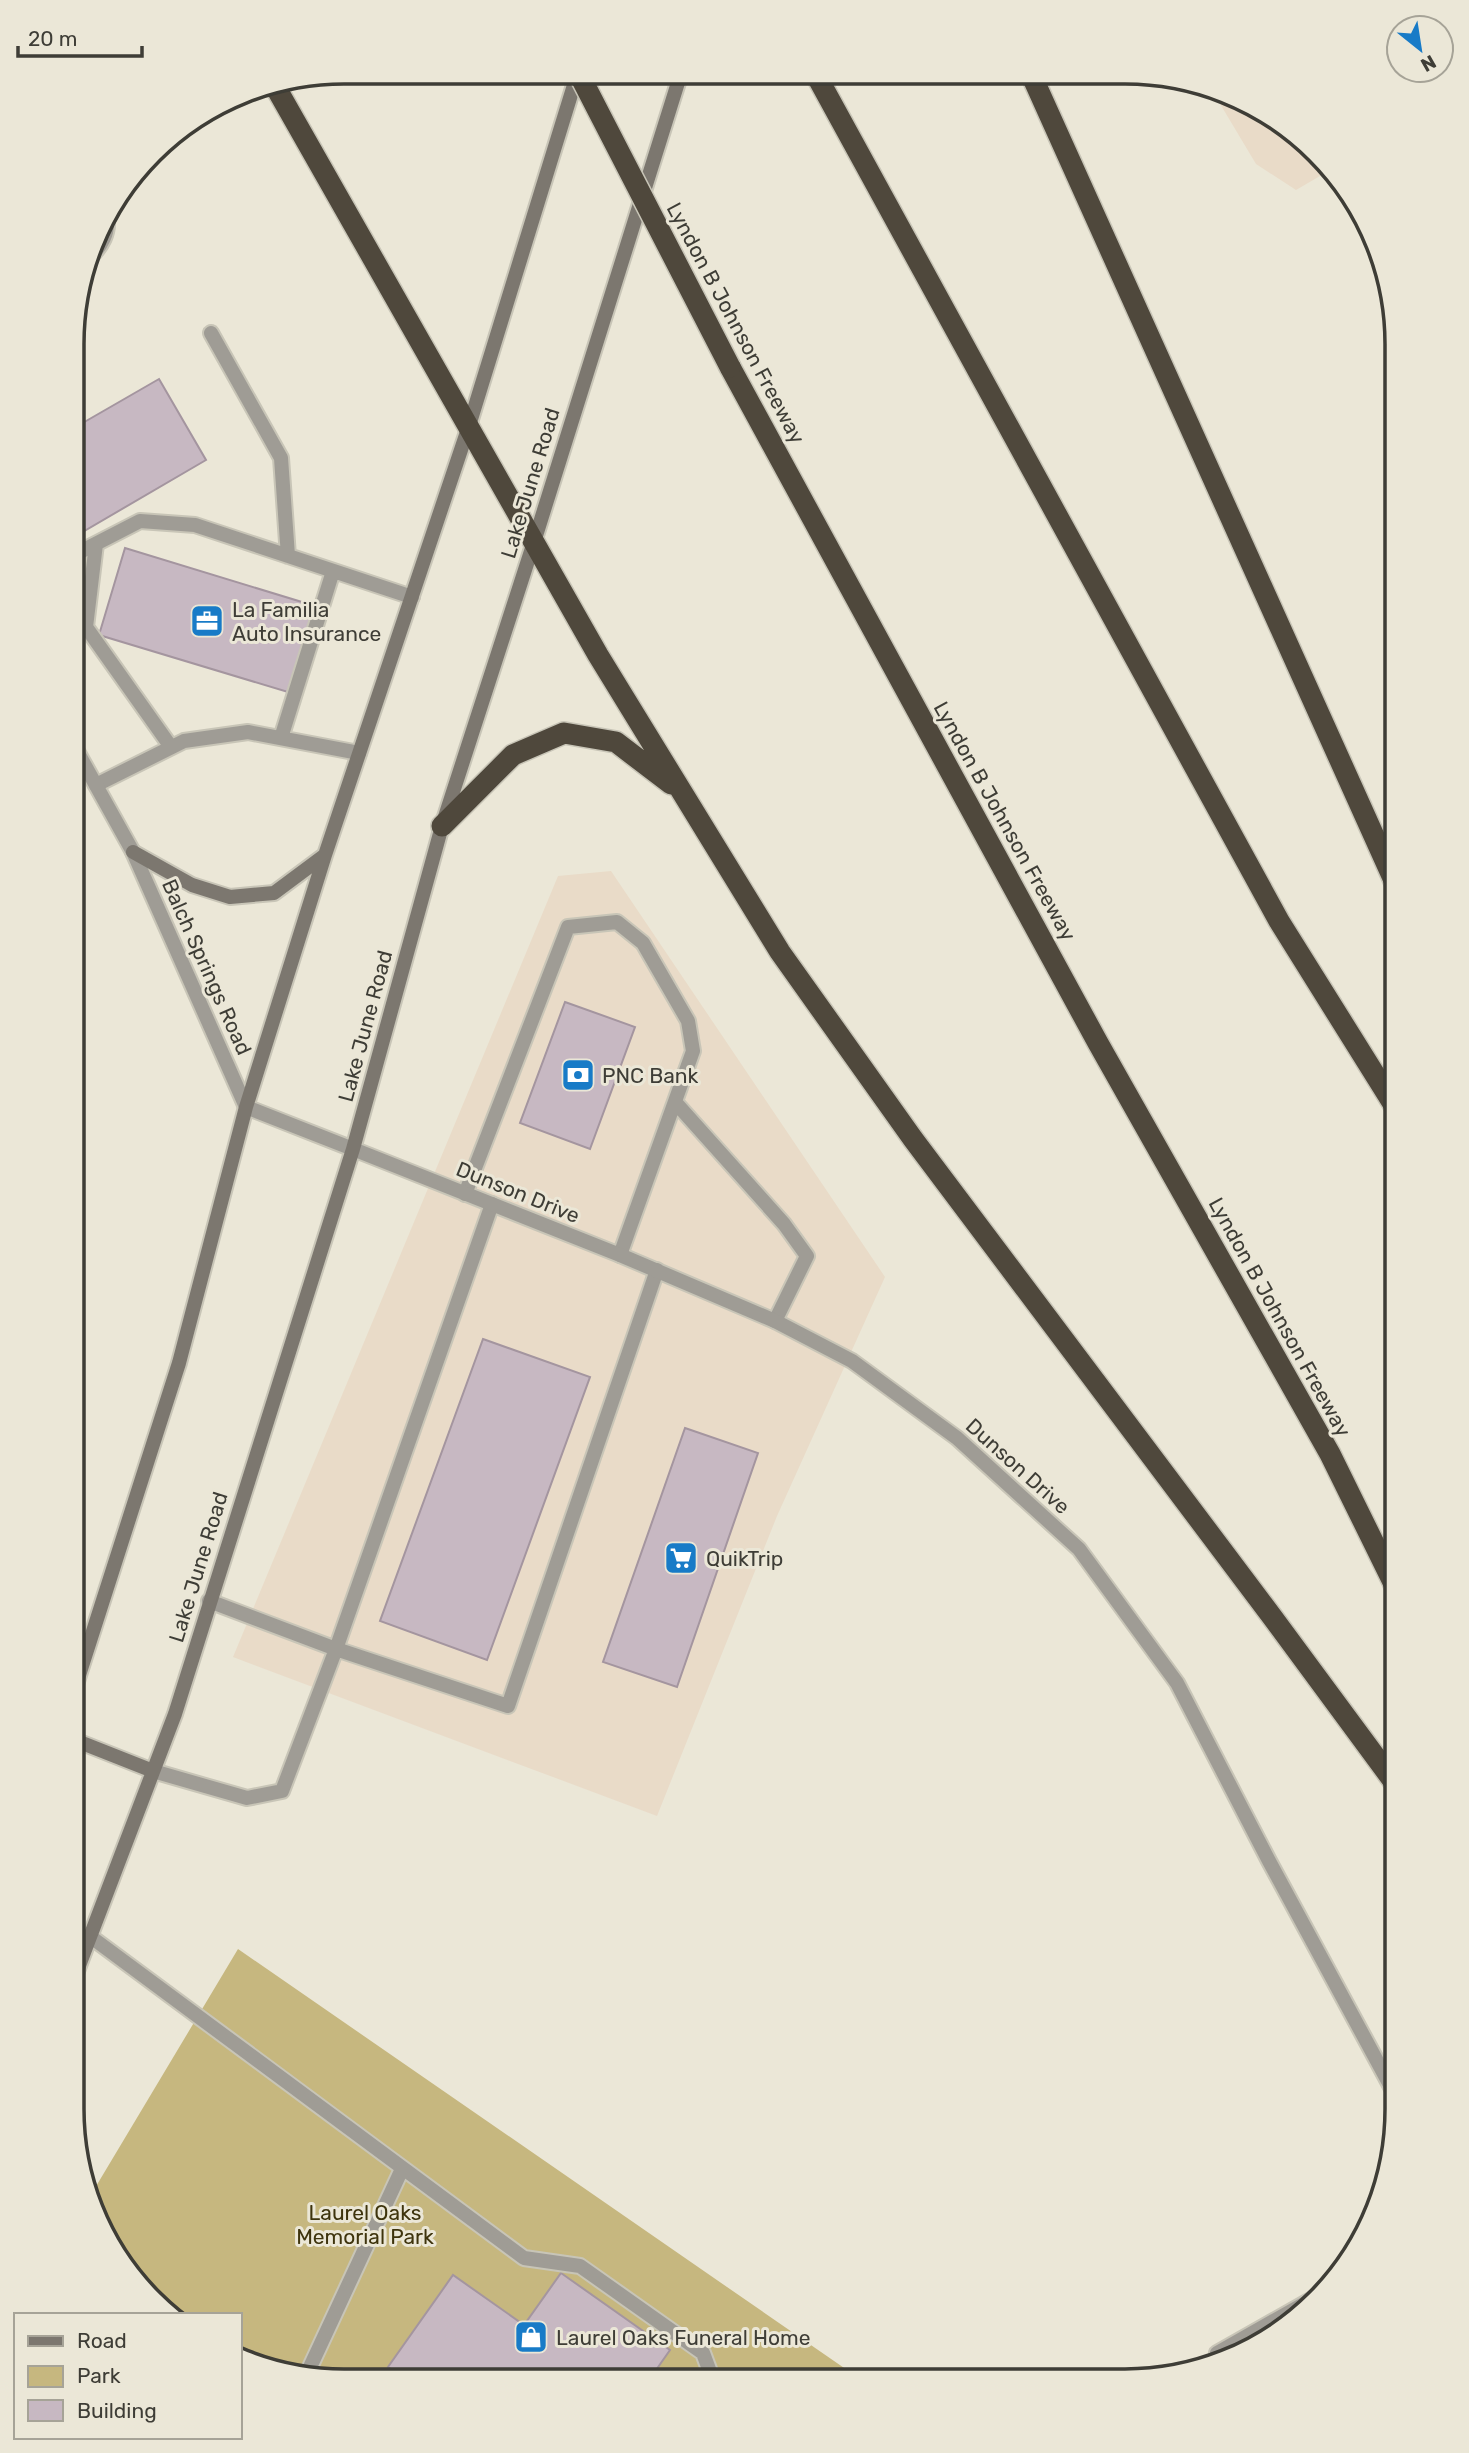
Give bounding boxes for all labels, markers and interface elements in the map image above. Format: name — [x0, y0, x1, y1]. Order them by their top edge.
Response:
scale bar — [18, 14, 142, 58]
north arrow — [1385, 14, 1455, 84]
text: 20 m — [28, 26, 77, 51]
text: N — [1417, 50, 1440, 77]
street label: Lyndon B Johnson Freeway — [662, 198, 811, 448]
street label: Lake June Road — [495, 405, 565, 561]
place label: La Familia Auto Insurance — [232, 597, 381, 646]
office icon: La Familia Auto Insurance — [188, 602, 226, 640]
street label: Lyndon B Johnson Freeway — [929, 697, 1082, 945]
street label: Balch Springs Road — [157, 875, 257, 1059]
street label: Lake June Road — [333, 947, 397, 1105]
bank icon: PNC Bank — [559, 1056, 597, 1094]
place label: PNC Bank — [602, 1063, 699, 1088]
street label: Dunson Drive — [453, 1156, 583, 1228]
street label: Lyndon B Johnson Freeway — [1204, 1193, 1357, 1441]
street label: Dunson Drive — [961, 1413, 1075, 1519]
street label: Lake June Road — [163, 1489, 233, 1645]
supermarket icon: QuikTrip — [662, 1539, 700, 1577]
place label: QuikTrip — [706, 1546, 783, 1571]
park label: Laurel Oaks Memorial Park — [296, 2200, 434, 2249]
legend — [14, 2313, 242, 2439]
shop icon: Laurel Oaks Funeral Home — [512, 2318, 550, 2356]
place label: Laurel Oaks Funeral Home — [556, 2325, 810, 2350]
text: Road — [77, 2328, 127, 2353]
text: Park — [77, 2363, 121, 2388]
text: Building — [77, 2398, 157, 2423]

